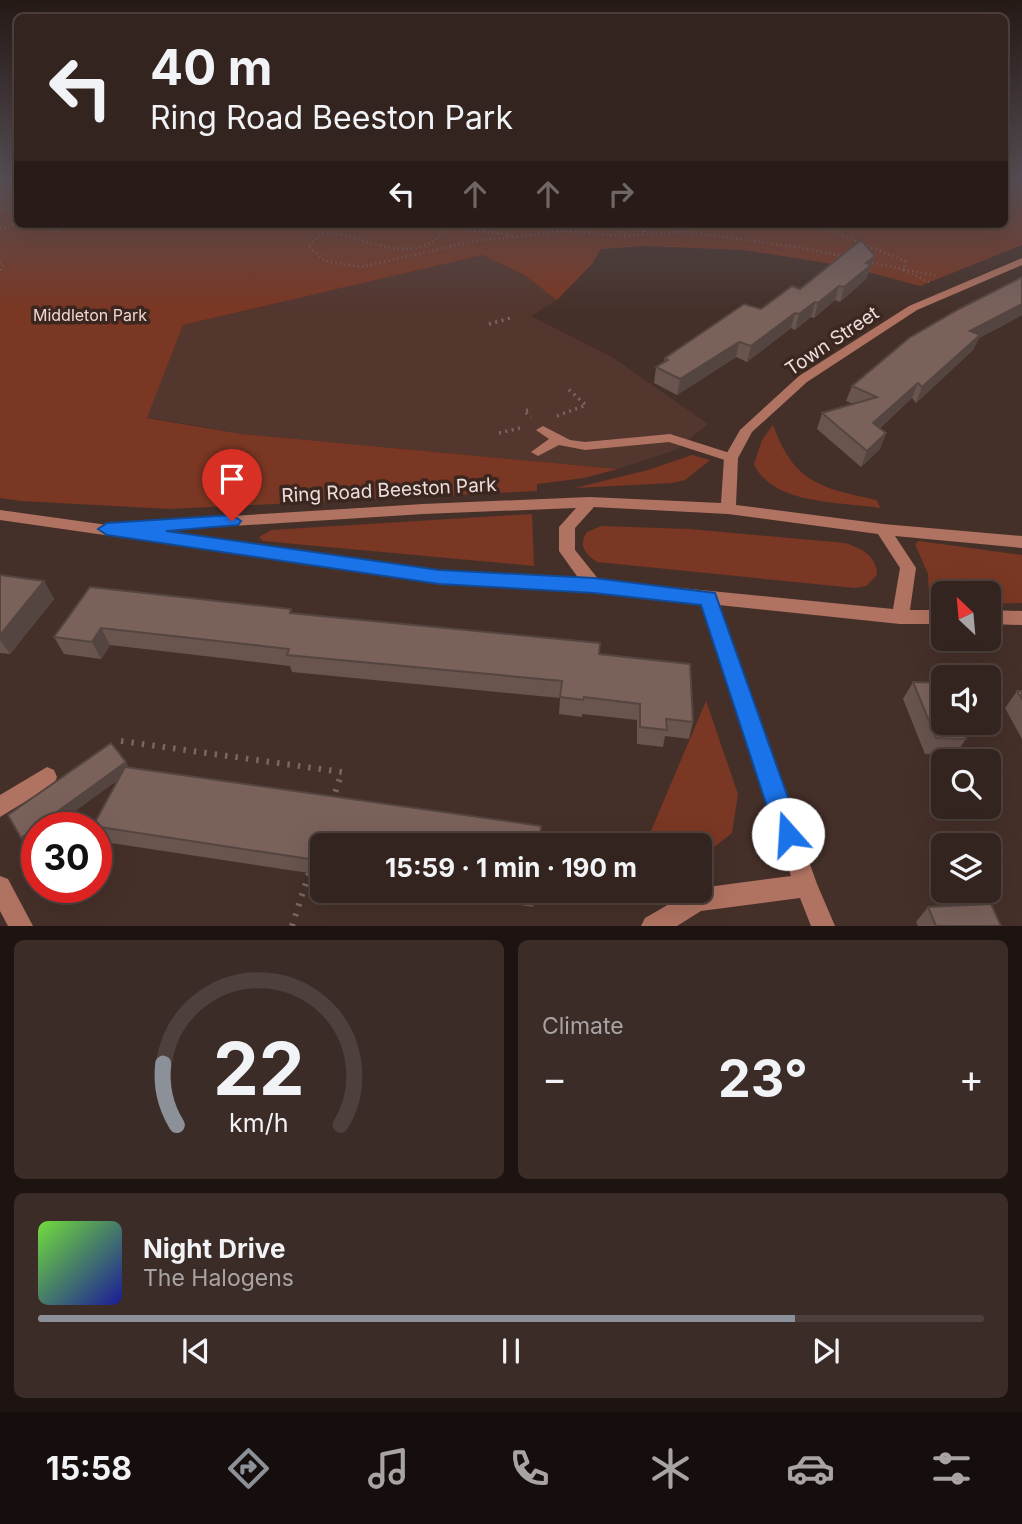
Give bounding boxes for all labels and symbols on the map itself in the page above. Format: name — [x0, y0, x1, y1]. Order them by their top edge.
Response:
street label: Town Street — [781, 301, 883, 381]
park label: Middleton Park — [33, 305, 147, 325]
pin — [202, 449, 262, 521]
street label: Ring Road Beeston Park — [281, 473, 498, 507]
north arrow — [931, 581, 1001, 651]
position arrow — [751, 797, 825, 871]
speed limit sign: 30 — [21, 812, 112, 903]

